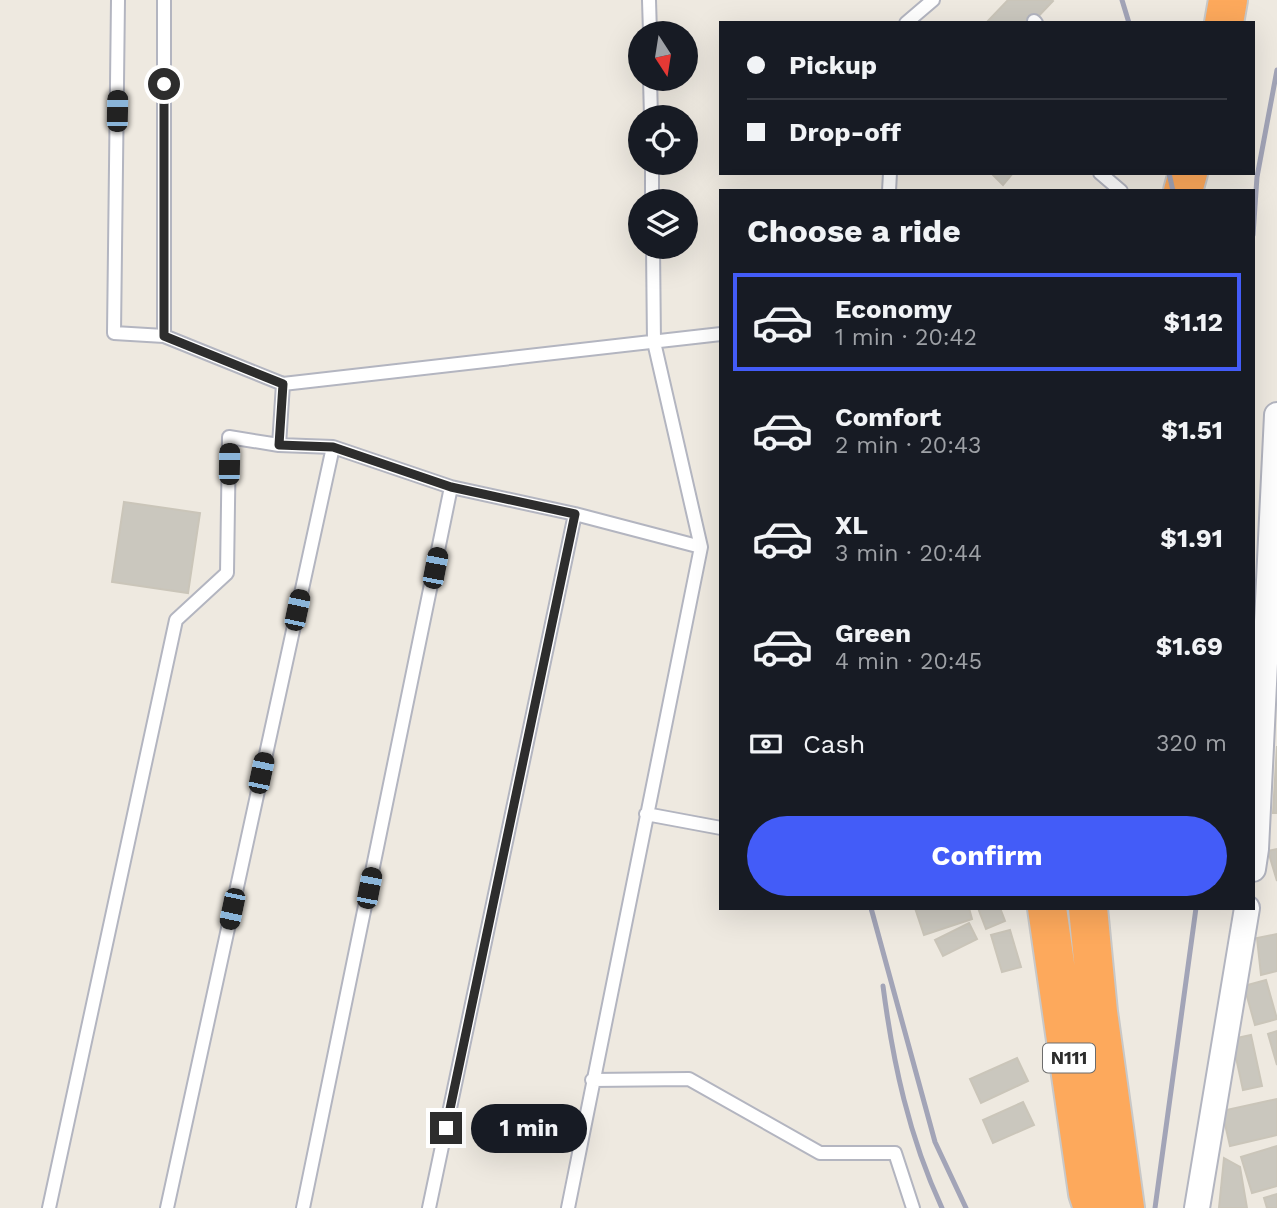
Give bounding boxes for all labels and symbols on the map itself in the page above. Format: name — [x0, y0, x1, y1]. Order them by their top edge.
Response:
north arrow — [628, 21, 698, 91]
route start — [148, 68, 180, 100]
car — [107, 90, 128, 132]
car — [219, 443, 240, 485]
car — [421, 545, 450, 591]
car — [283, 587, 312, 633]
car — [247, 750, 276, 796]
car — [355, 865, 384, 911]
car — [218, 886, 247, 932]
road number: N111 — [1043, 1044, 1095, 1072]
callout: 1 min — [471, 1104, 586, 1152]
route end — [430, 1112, 462, 1144]

